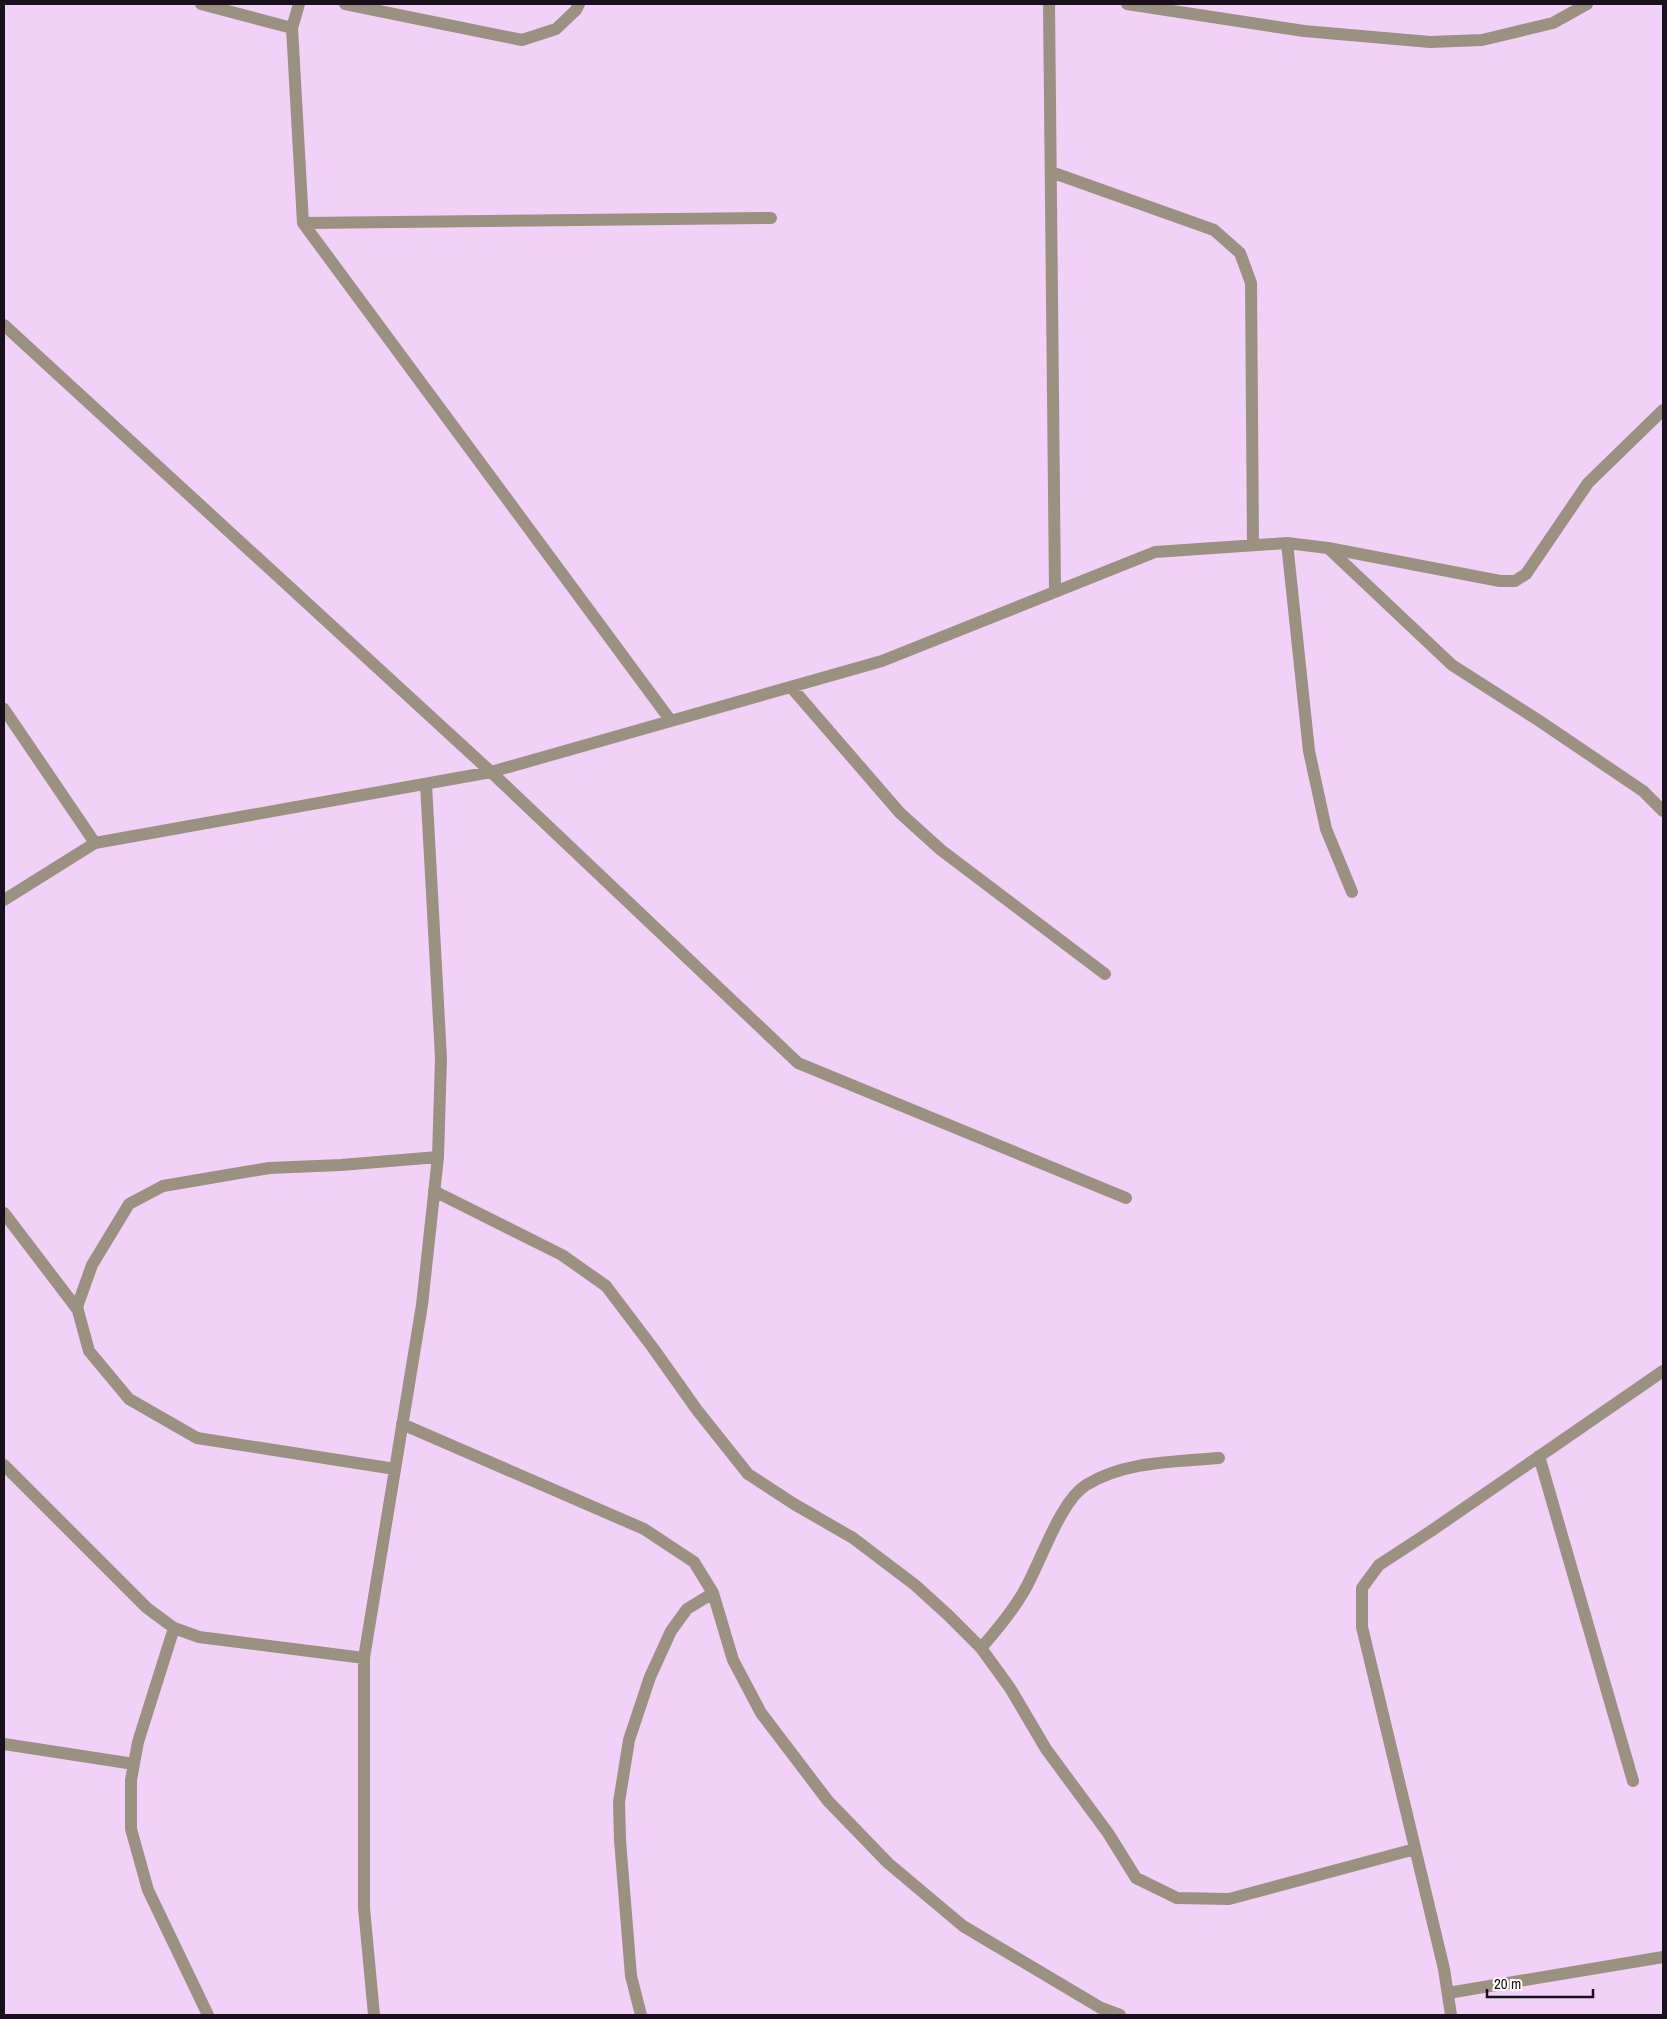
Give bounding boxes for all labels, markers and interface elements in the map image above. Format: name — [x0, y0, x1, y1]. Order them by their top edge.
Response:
scale bar — [1487, 1966, 1593, 1998]
text: 20 m — [1494, 1973, 1521, 1994]

